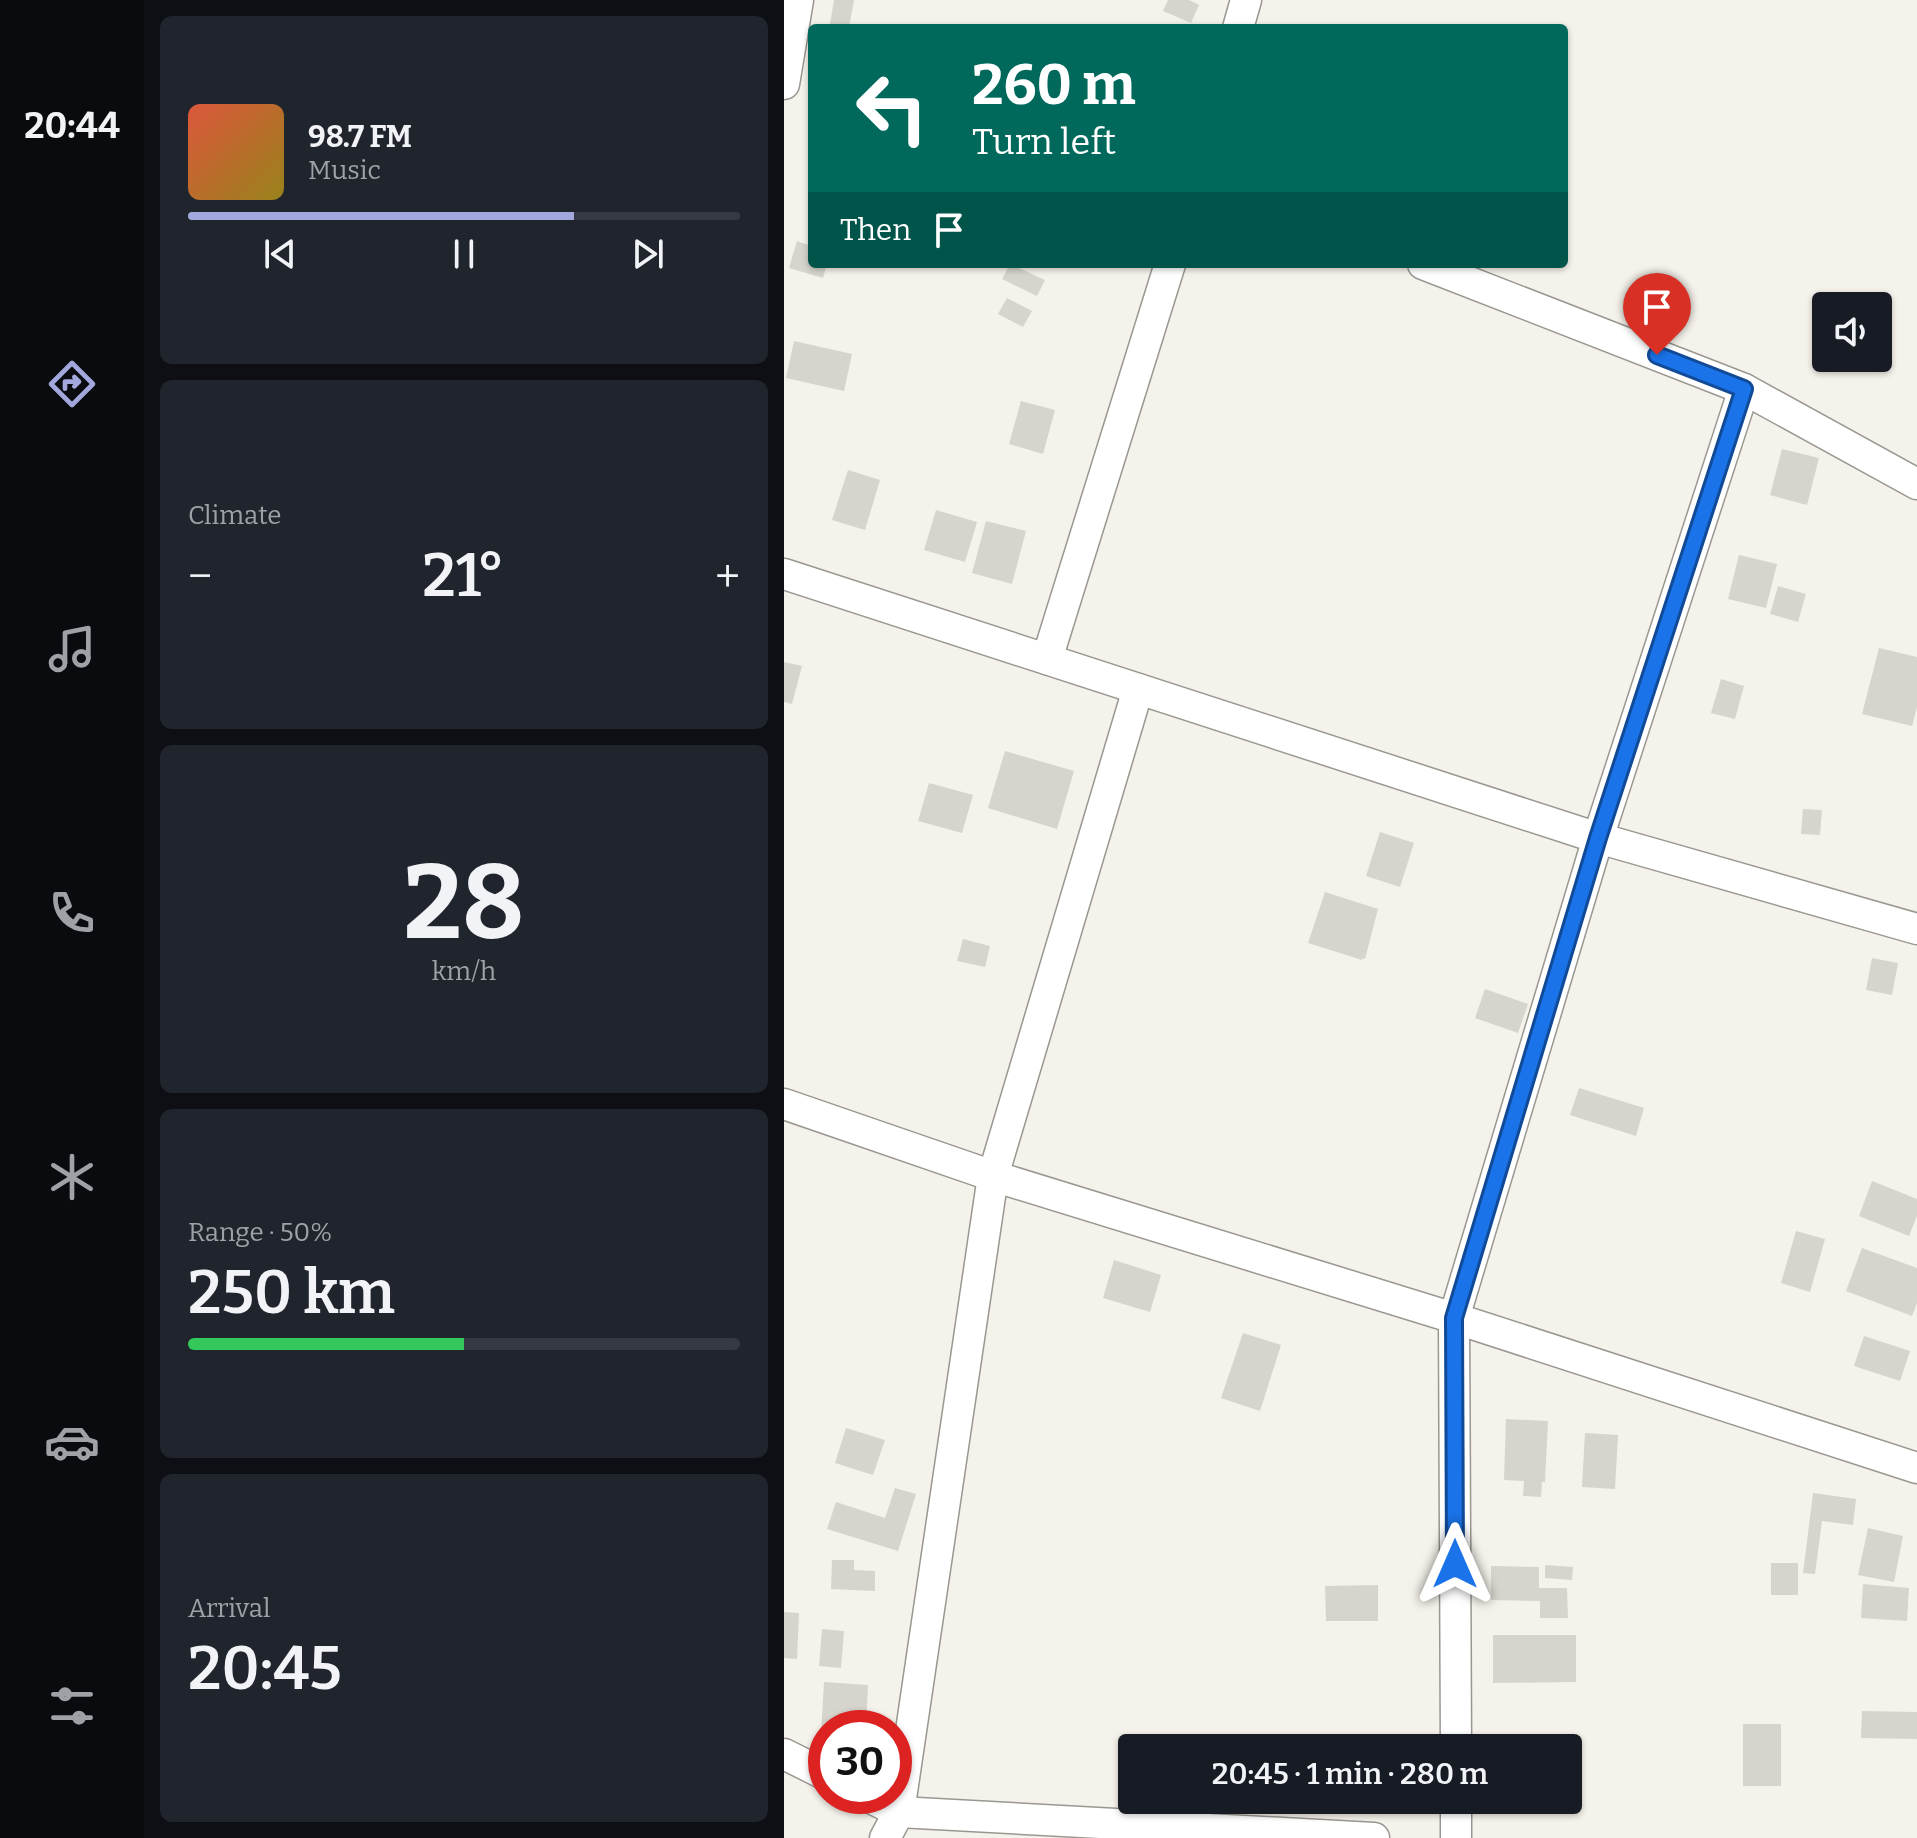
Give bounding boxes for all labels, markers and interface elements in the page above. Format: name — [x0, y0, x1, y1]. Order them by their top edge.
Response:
text: 260 m — [972, 52, 1136, 119]
icon: left — [840, 56, 944, 160]
text: 20:44 — [24, 104, 120, 148]
text: 98.7 FM — [308, 119, 412, 155]
text: Turn left — [972, 120, 1116, 164]
text: Music — [308, 155, 381, 186]
icon: arrive — [927, 208, 971, 252]
text: Then — [840, 212, 911, 248]
icon: previous — [258, 232, 302, 276]
icon: pause — [442, 232, 486, 276]
icon: next — [626, 232, 670, 276]
pin — [1623, 273, 1691, 355]
icon: arrive — [1635, 285, 1679, 329]
map controls — [1812, 292, 1892, 372]
button: sound — [1812, 292, 1892, 372]
icon: directions — [44, 356, 100, 412]
text: Climate — [188, 500, 282, 531]
text: 21° — [422, 540, 505, 612]
text: − — [188, 550, 212, 603]
text: + — [715, 550, 740, 603]
icon: music — [44, 621, 100, 677]
text: 28 — [403, 841, 525, 966]
icon: phone — [44, 885, 100, 941]
text: km/h — [432, 956, 496, 987]
icon: climate — [44, 1149, 100, 1205]
text: Range · 50% — [188, 1217, 332, 1248]
text: 250 km — [188, 1257, 395, 1329]
icon: car — [44, 1414, 100, 1470]
position arrow — [1413, 1522, 1497, 1606]
text: Arrival — [188, 1593, 270, 1624]
text: 20:45 — [188, 1633, 342, 1705]
icon: filters — [44, 1678, 100, 1734]
speed limit sign: 30 — [808, 1710, 912, 1814]
text: 20:45 · 1 min · 280 m — [1212, 1756, 1488, 1792]

